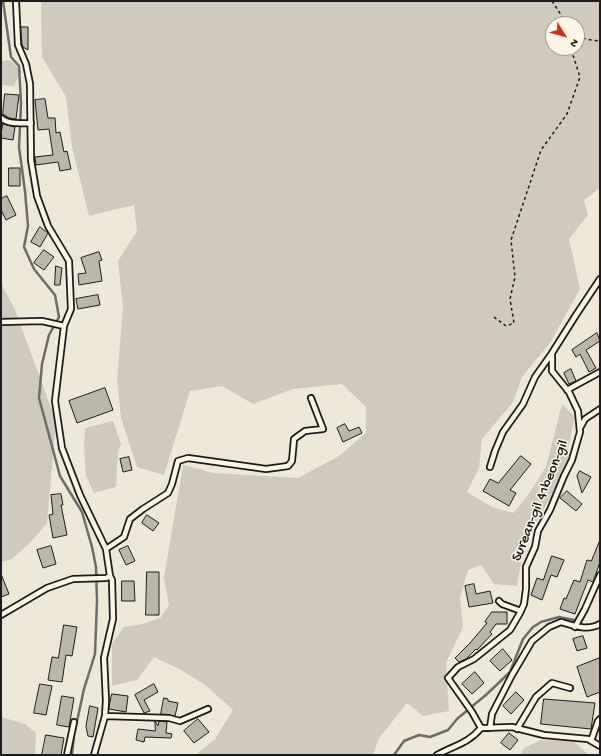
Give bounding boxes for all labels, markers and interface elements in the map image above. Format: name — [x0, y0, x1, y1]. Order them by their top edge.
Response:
north arrow — [545, 16, 585, 56]
text: N — [567, 36, 581, 49]
street label: Surean-gil 41beon-gil — [508, 438, 574, 564]

